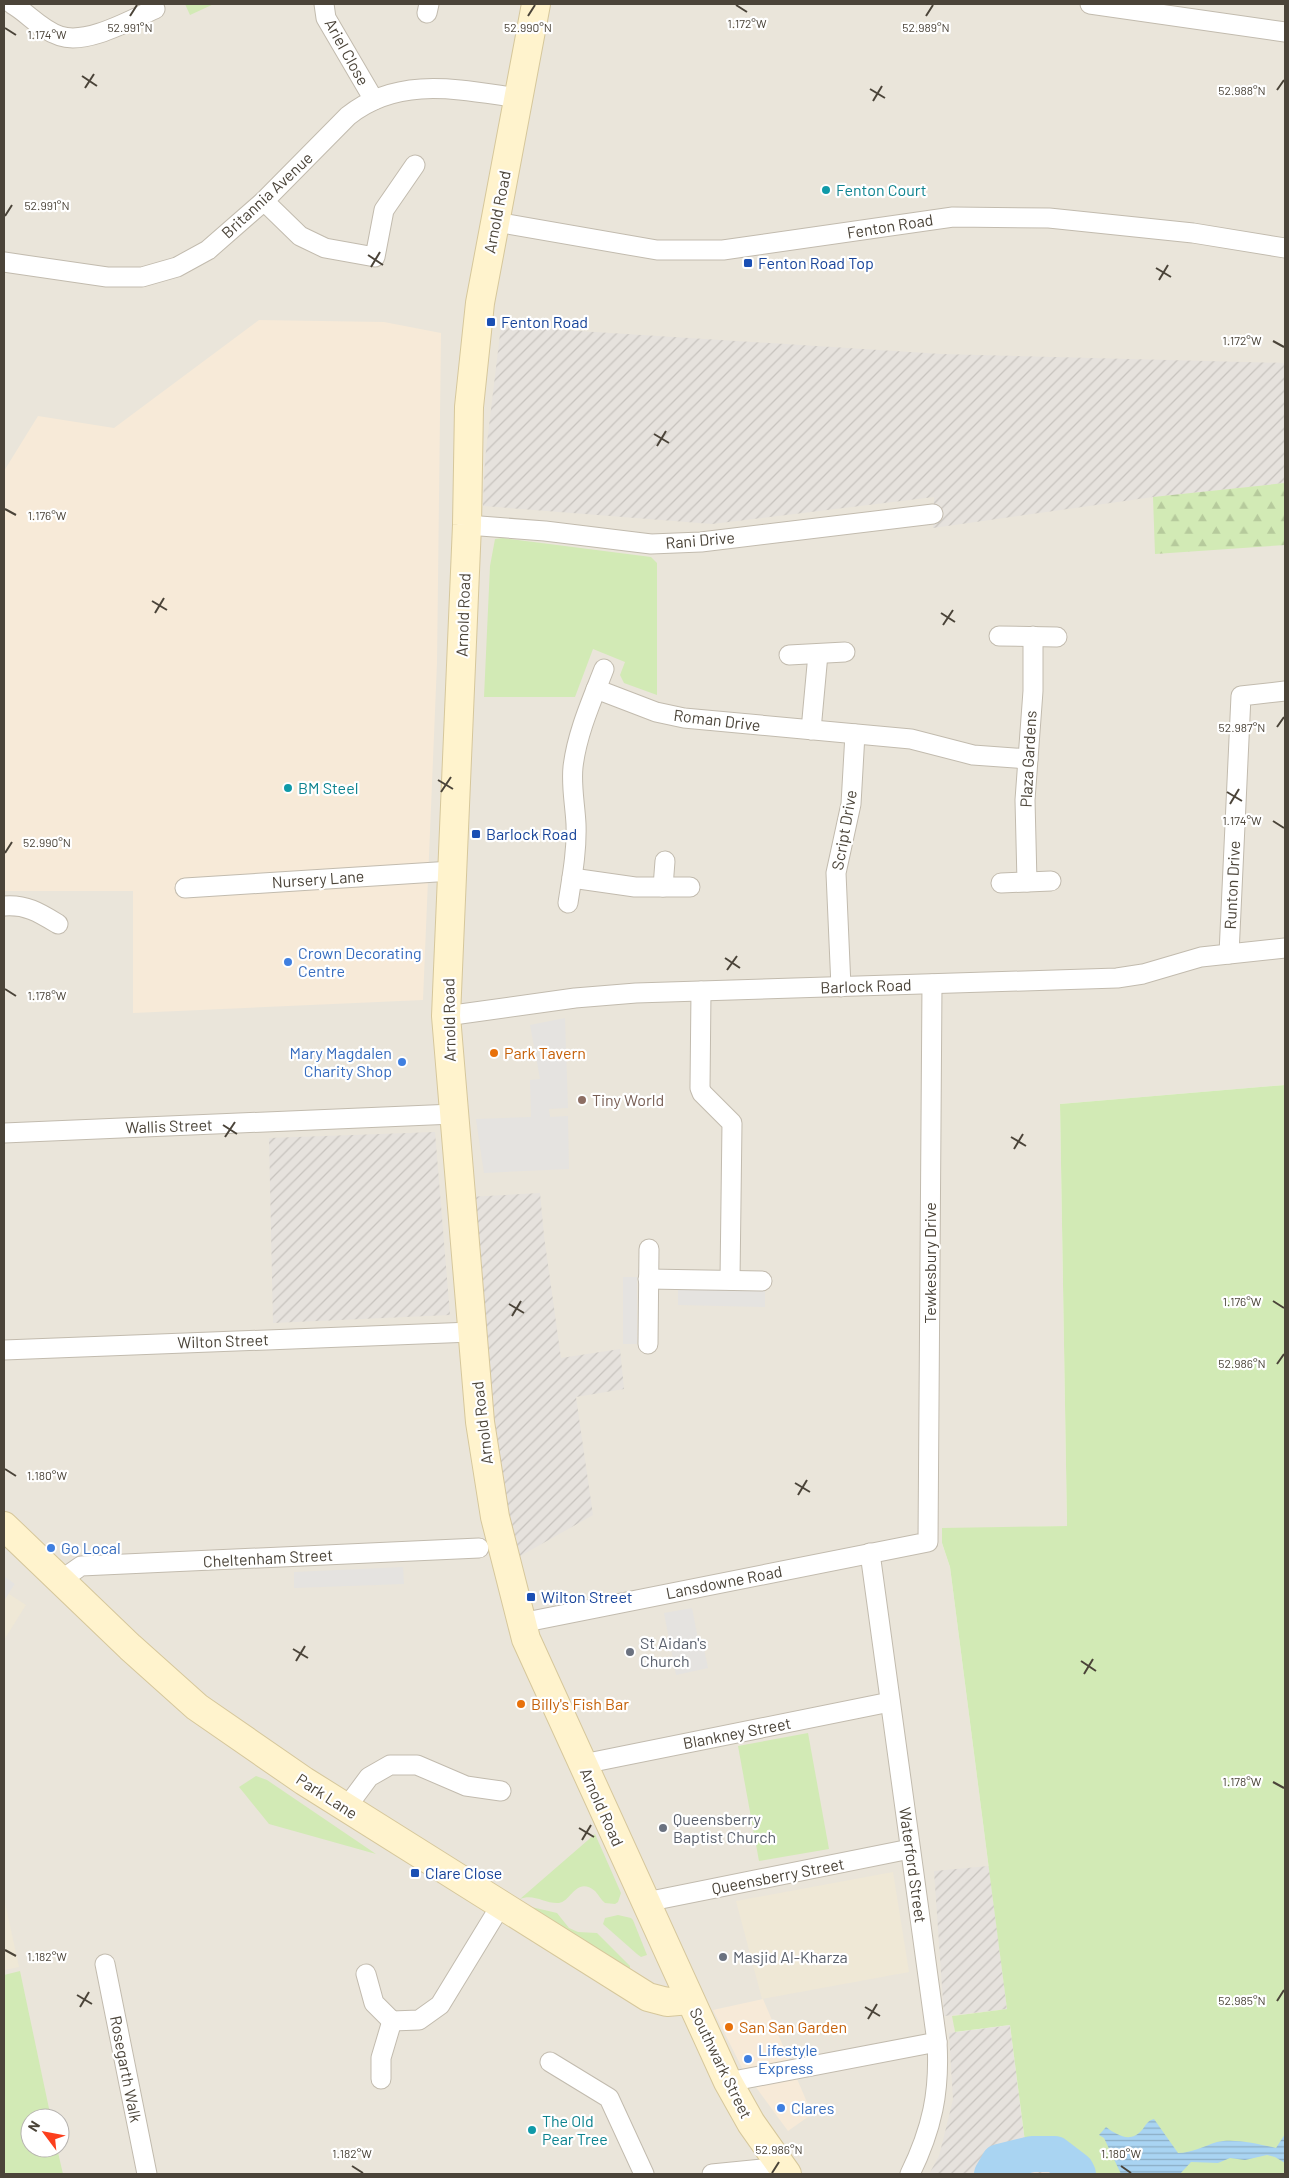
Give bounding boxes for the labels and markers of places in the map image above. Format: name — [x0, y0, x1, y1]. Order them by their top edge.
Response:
place label: Fenton Court — [836, 180, 927, 199]
marker: Fenton Court — [820, 184, 832, 196]
place label: Fenton Road Top — [758, 253, 874, 272]
marker: Fenton Road Top — [742, 257, 754, 269]
place label: Fenton Road — [501, 312, 588, 331]
marker: Fenton Road — [485, 316, 497, 328]
place label: BM Steel — [298, 778, 358, 797]
marker: BM Steel — [282, 782, 294, 794]
place label: Barlock Road — [486, 824, 577, 843]
marker: Barlock Road — [470, 828, 482, 840]
place label: Crown Decorating Centre — [298, 943, 422, 980]
marker: Crown Decorating Centre — [282, 956, 294, 968]
place label: Mary Magdalen Charity Shop — [290, 1043, 392, 1080]
place label: Park Tavern — [504, 1043, 586, 1062]
marker: Park Tavern — [488, 1047, 500, 1059]
marker: Mary Magdalen Charity Shop — [396, 1056, 408, 1068]
place label: Tiny World — [592, 1090, 664, 1109]
marker: Tiny World — [576, 1094, 588, 1106]
place label: Go Local — [61, 1538, 121, 1557]
marker: Go Local — [45, 1542, 57, 1554]
place label: Wilton Street — [541, 1587, 633, 1606]
marker: Wilton Street — [525, 1591, 537, 1603]
place label: St Aidan's Church — [640, 1633, 707, 1670]
marker: St Aidan's Church — [624, 1646, 636, 1658]
place label: Billy's Fish Bar — [531, 1694, 629, 1713]
marker: Billy's Fish Bar — [515, 1698, 527, 1710]
place label: Queensberry Baptist Church — [673, 1809, 776, 1846]
marker: Queensberry Baptist Church — [657, 1822, 669, 1834]
place label: Clare Close — [425, 1863, 502, 1882]
marker: Clare Close — [409, 1867, 421, 1879]
place label: Masjid Al-Kharza — [733, 1947, 848, 1966]
marker: Masjid Al-Kharza — [717, 1951, 729, 1963]
place label: San San Garden — [739, 2017, 847, 2036]
marker: San San Garden — [723, 2021, 735, 2033]
place label: Lifestyle Express — [758, 2040, 818, 2077]
marker: Lifestyle Express — [742, 2053, 754, 2065]
place label: Clares — [791, 2098, 834, 2117]
marker: Clares — [775, 2102, 787, 2114]
place label: The Old Pear Tree — [542, 2111, 608, 2148]
marker: The Old Pear Tree — [526, 2124, 538, 2136]

